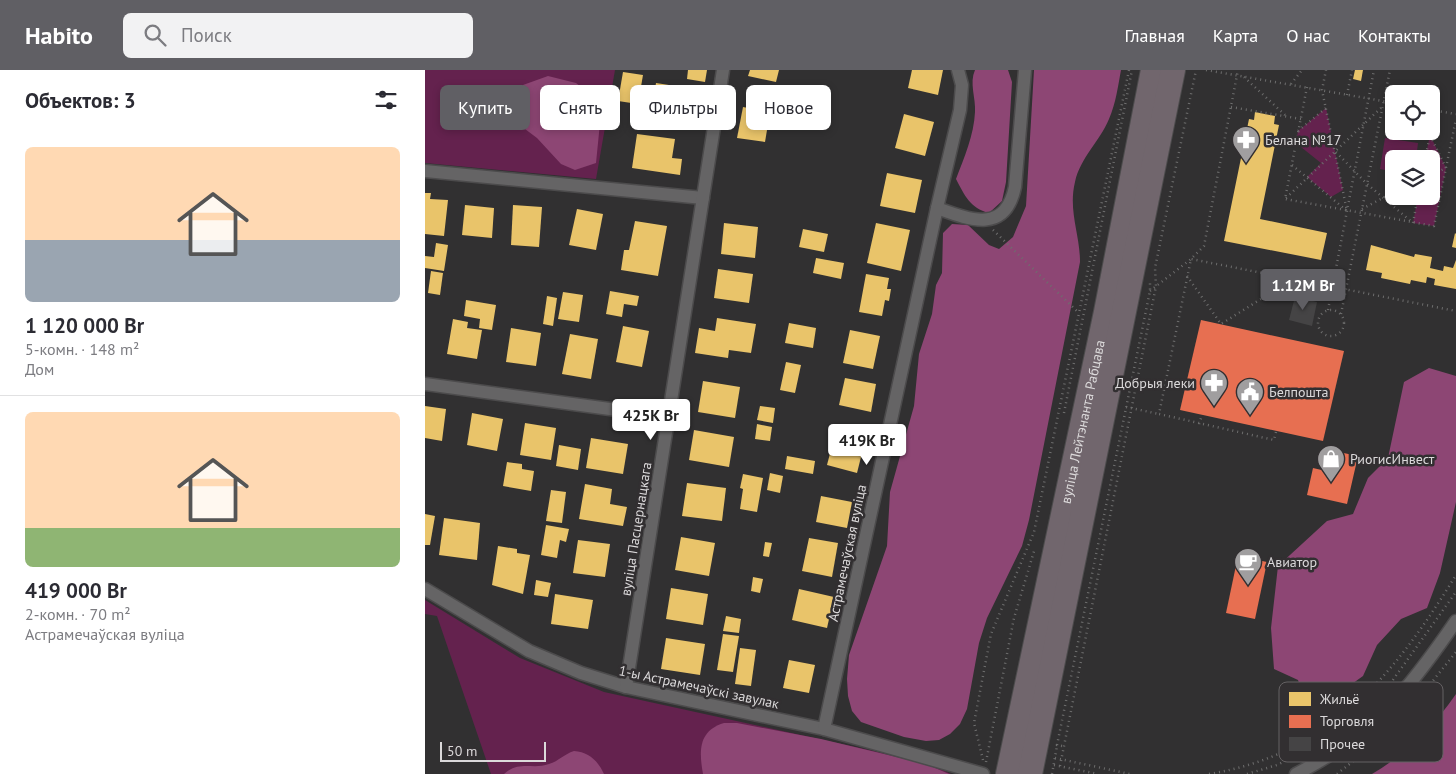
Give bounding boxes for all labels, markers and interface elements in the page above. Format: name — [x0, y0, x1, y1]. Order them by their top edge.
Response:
search box — [123, 13, 473, 58]
text: Habito — [25, 20, 93, 51]
icon: search — [141, 21, 169, 49]
text: Поиск — [181, 23, 232, 47]
text: Главная — [1124, 24, 1185, 47]
text: Карта — [1213, 24, 1258, 47]
text: О нас — [1286, 24, 1330, 47]
text: Контакты — [1358, 24, 1431, 47]
chip: Купить — [440, 85, 530, 130]
chip: Снять — [540, 85, 620, 130]
chip: Фильтры — [630, 85, 736, 130]
chip: Новое — [746, 85, 831, 130]
map controls — [1385, 85, 1440, 205]
button: locate — [1385, 85, 1440, 140]
icon: filters — [372, 86, 400, 114]
text: Объектов: 3 — [25, 87, 136, 114]
pharmacy icon: Белана №17 — [1231, 125, 1261, 164]
place label: Белана №17 — [1265, 131, 1341, 149]
button: layers — [1385, 150, 1440, 205]
icon: home — [168, 179, 258, 269]
pin: 1.12M Br — [1251, 268, 1355, 311]
text: 1.12M Br — [1271, 275, 1335, 295]
text: 1 120 000 Br — [25, 312, 144, 339]
street label: вуліца Лейтэнанта Рабцава — [1057, 338, 1109, 505]
text: 5-комн. · 148 m² — [25, 339, 139, 359]
text: Дом — [25, 359, 54, 379]
pharmacy icon: Добрыя леки — [1199, 368, 1229, 407]
place label: Добрыя леки — [1115, 374, 1195, 392]
public building icon: Белпошта — [1235, 377, 1265, 416]
place label: Белпошта — [1269, 383, 1328, 401]
pin: 425K Br — [605, 398, 697, 441]
text: 425K Br — [623, 405, 679, 425]
pin: 419K Br — [821, 424, 913, 466]
text: 419K Br — [839, 430, 895, 450]
shop icon: РиогисИнвест — [1316, 444, 1346, 483]
icon: home — [168, 445, 258, 535]
place label: РиогисИнвест — [1350, 450, 1435, 468]
street label: вуліца Пасцернацкага — [617, 461, 655, 597]
street label: Астрамечаўская вуліца — [824, 483, 870, 623]
cafe icon: Авиатор — [1233, 547, 1263, 586]
place label: Авиатор — [1267, 553, 1317, 571]
text: 419 000 Br — [25, 577, 127, 604]
text: 2-комн. · 70 m² — [25, 604, 131, 624]
text: Астрамечаўская вуліца — [25, 624, 185, 644]
street label: 1-ы Астрамечаўскі завулак — [617, 661, 781, 713]
legend — [1279, 682, 1443, 762]
text: Жильё — [1319, 690, 1359, 708]
text: Торговля — [1320, 712, 1374, 730]
text: Прочее — [1320, 735, 1365, 753]
scale bar — [440, 739, 546, 762]
text: 50 m — [447, 742, 477, 760]

